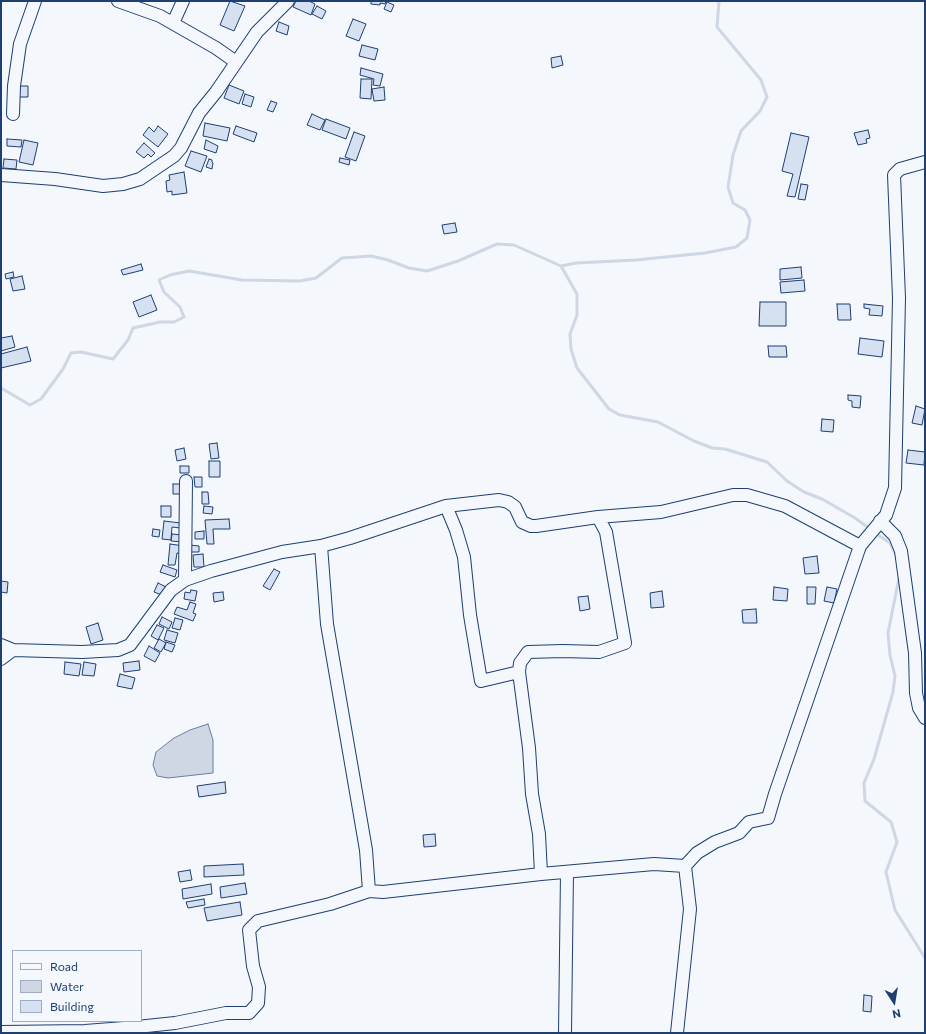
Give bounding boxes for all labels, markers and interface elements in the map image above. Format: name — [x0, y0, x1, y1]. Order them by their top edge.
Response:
legend — [12, 950, 142, 1022]
text: Road — [50, 959, 78, 973]
text: Water — [50, 979, 84, 993]
north arrow — [874, 982, 914, 1022]
text: Building — [50, 999, 94, 1013]
text: N — [891, 1007, 902, 1021]

